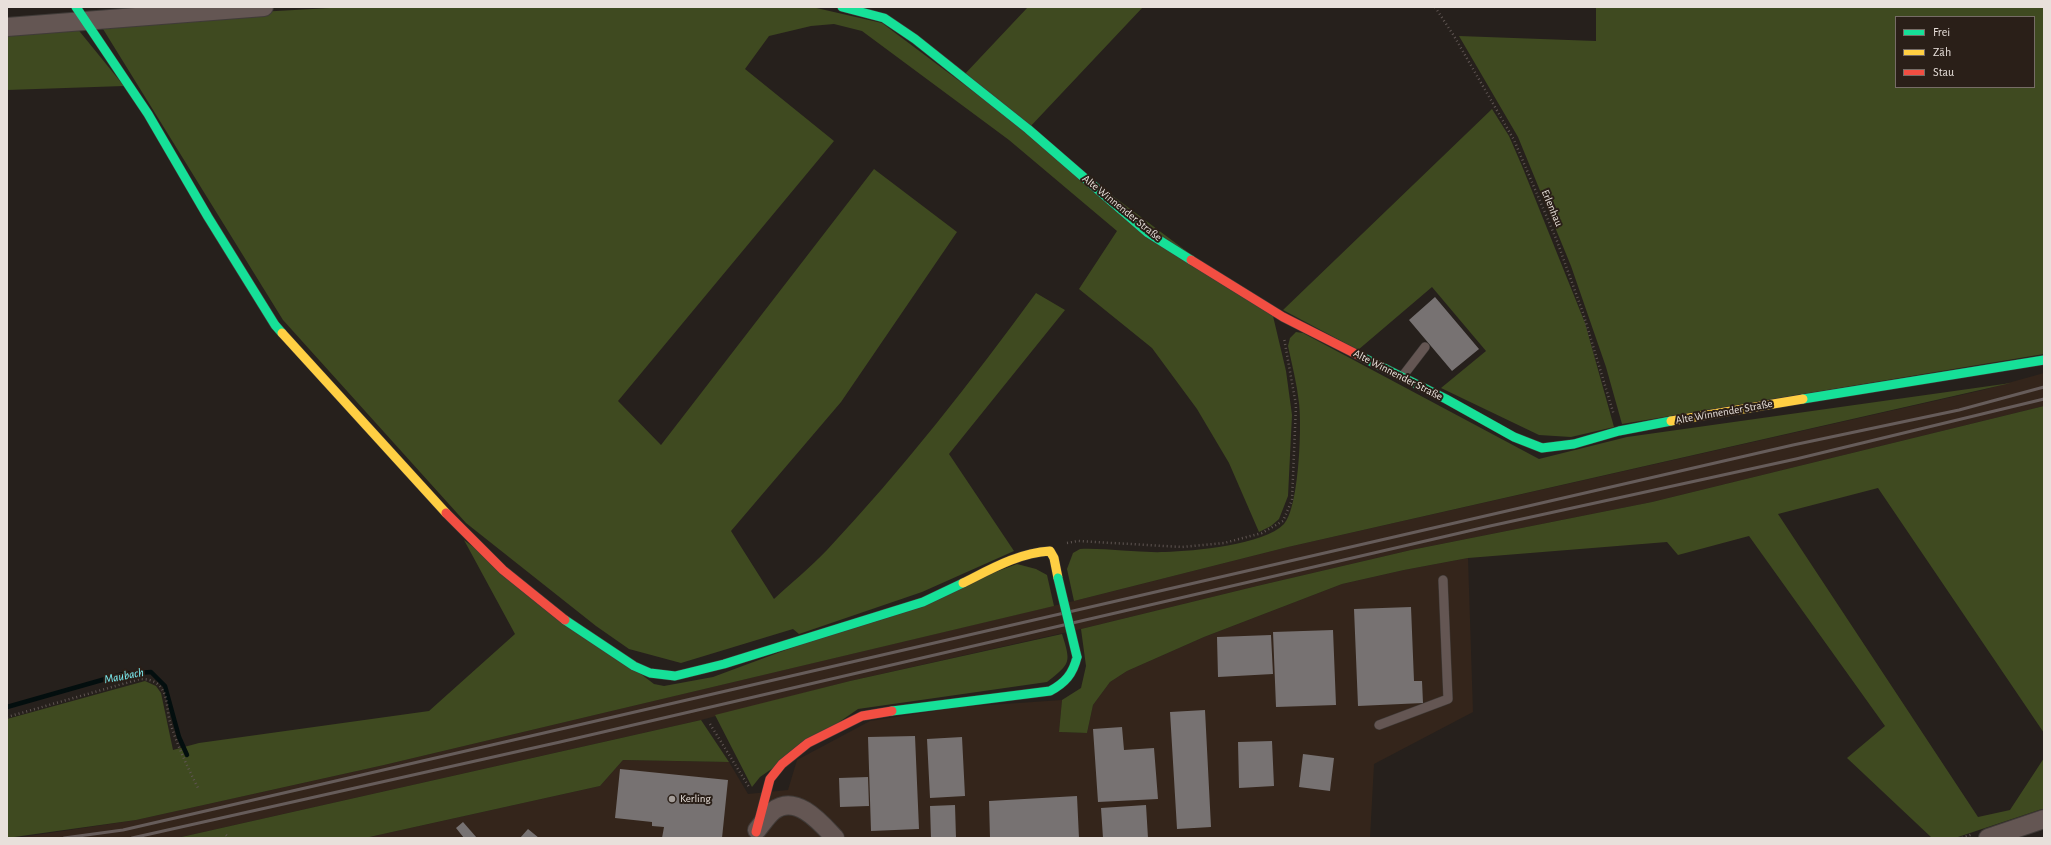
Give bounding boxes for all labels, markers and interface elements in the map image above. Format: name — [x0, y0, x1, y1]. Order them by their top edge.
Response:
legend — [1895, 16, 2035, 88]
text: Frei — [1933, 26, 1950, 38]
text: Zäh — [1933, 46, 1951, 58]
text: Stau — [1933, 66, 1954, 78]
street label: Alte Winnender Straße — [1080, 172, 1164, 244]
street label: Erlenhau — [1538, 188, 1566, 228]
street label: Alte Winnender Straße — [1351, 347, 1445, 403]
street label: Alte Winnender Straße — [1674, 397, 1774, 427]
water label: Maubach — [103, 665, 145, 687]
place label: Kerling — [680, 792, 711, 806]
marker: Kerling — [667, 794, 677, 804]

